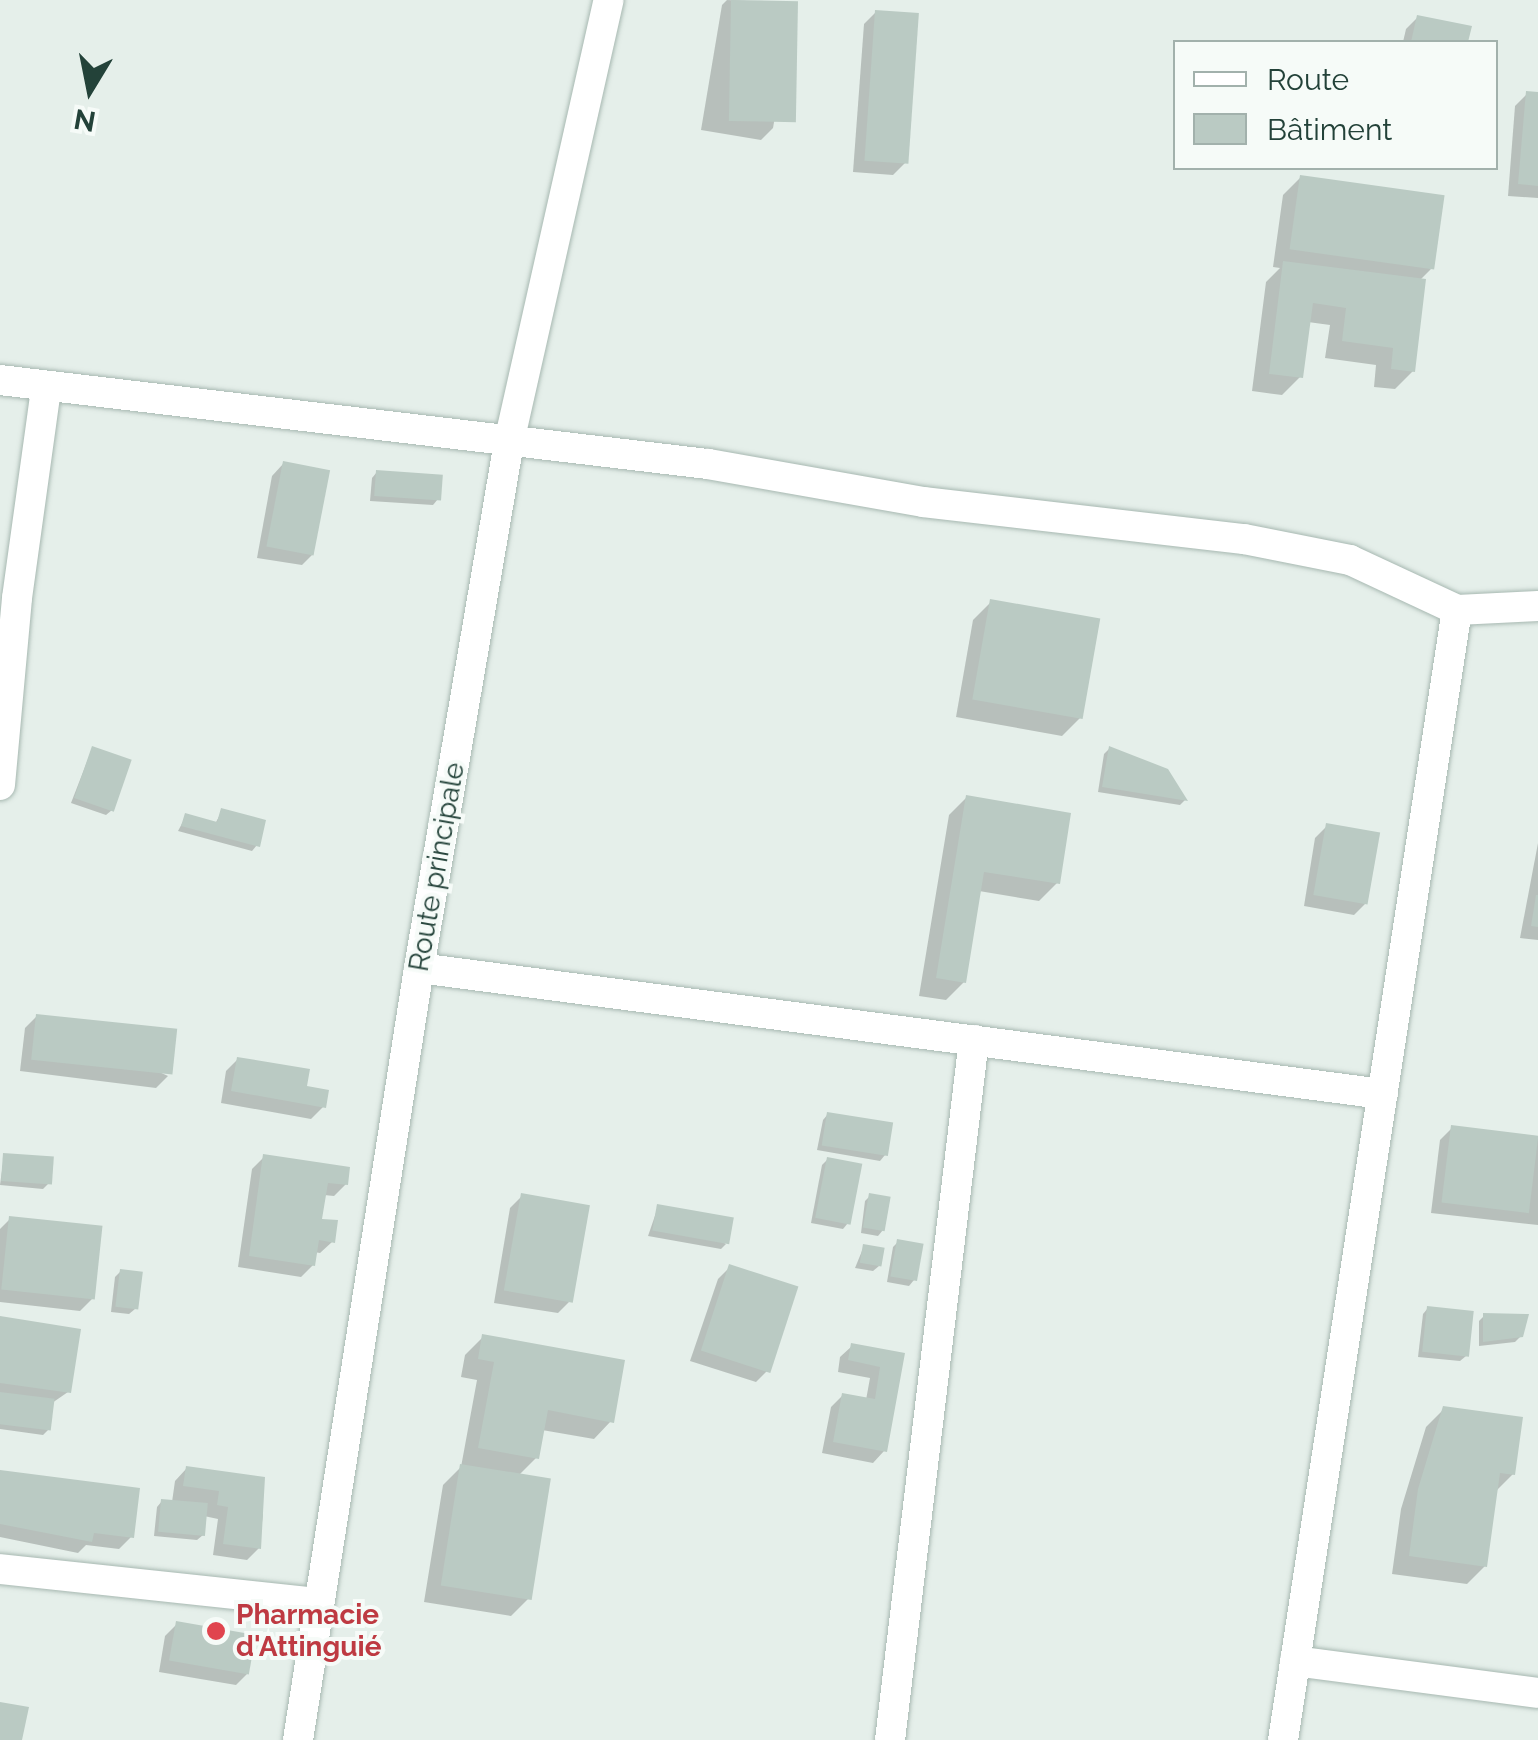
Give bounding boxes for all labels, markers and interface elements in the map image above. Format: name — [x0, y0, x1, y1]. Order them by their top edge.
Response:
north arrow — [40, 40, 140, 140]
legend — [1173, 40, 1498, 170]
text: Route — [1267, 62, 1349, 97]
text: N — [71, 102, 98, 138]
text: Bâtiment — [1267, 112, 1392, 147]
street label: Route principale — [402, 760, 472, 974]
place label: Pharmacie d'Attinguié — [236, 1598, 381, 1664]
marker: Pharmacie d'Attinguié — [205, 1620, 227, 1642]

